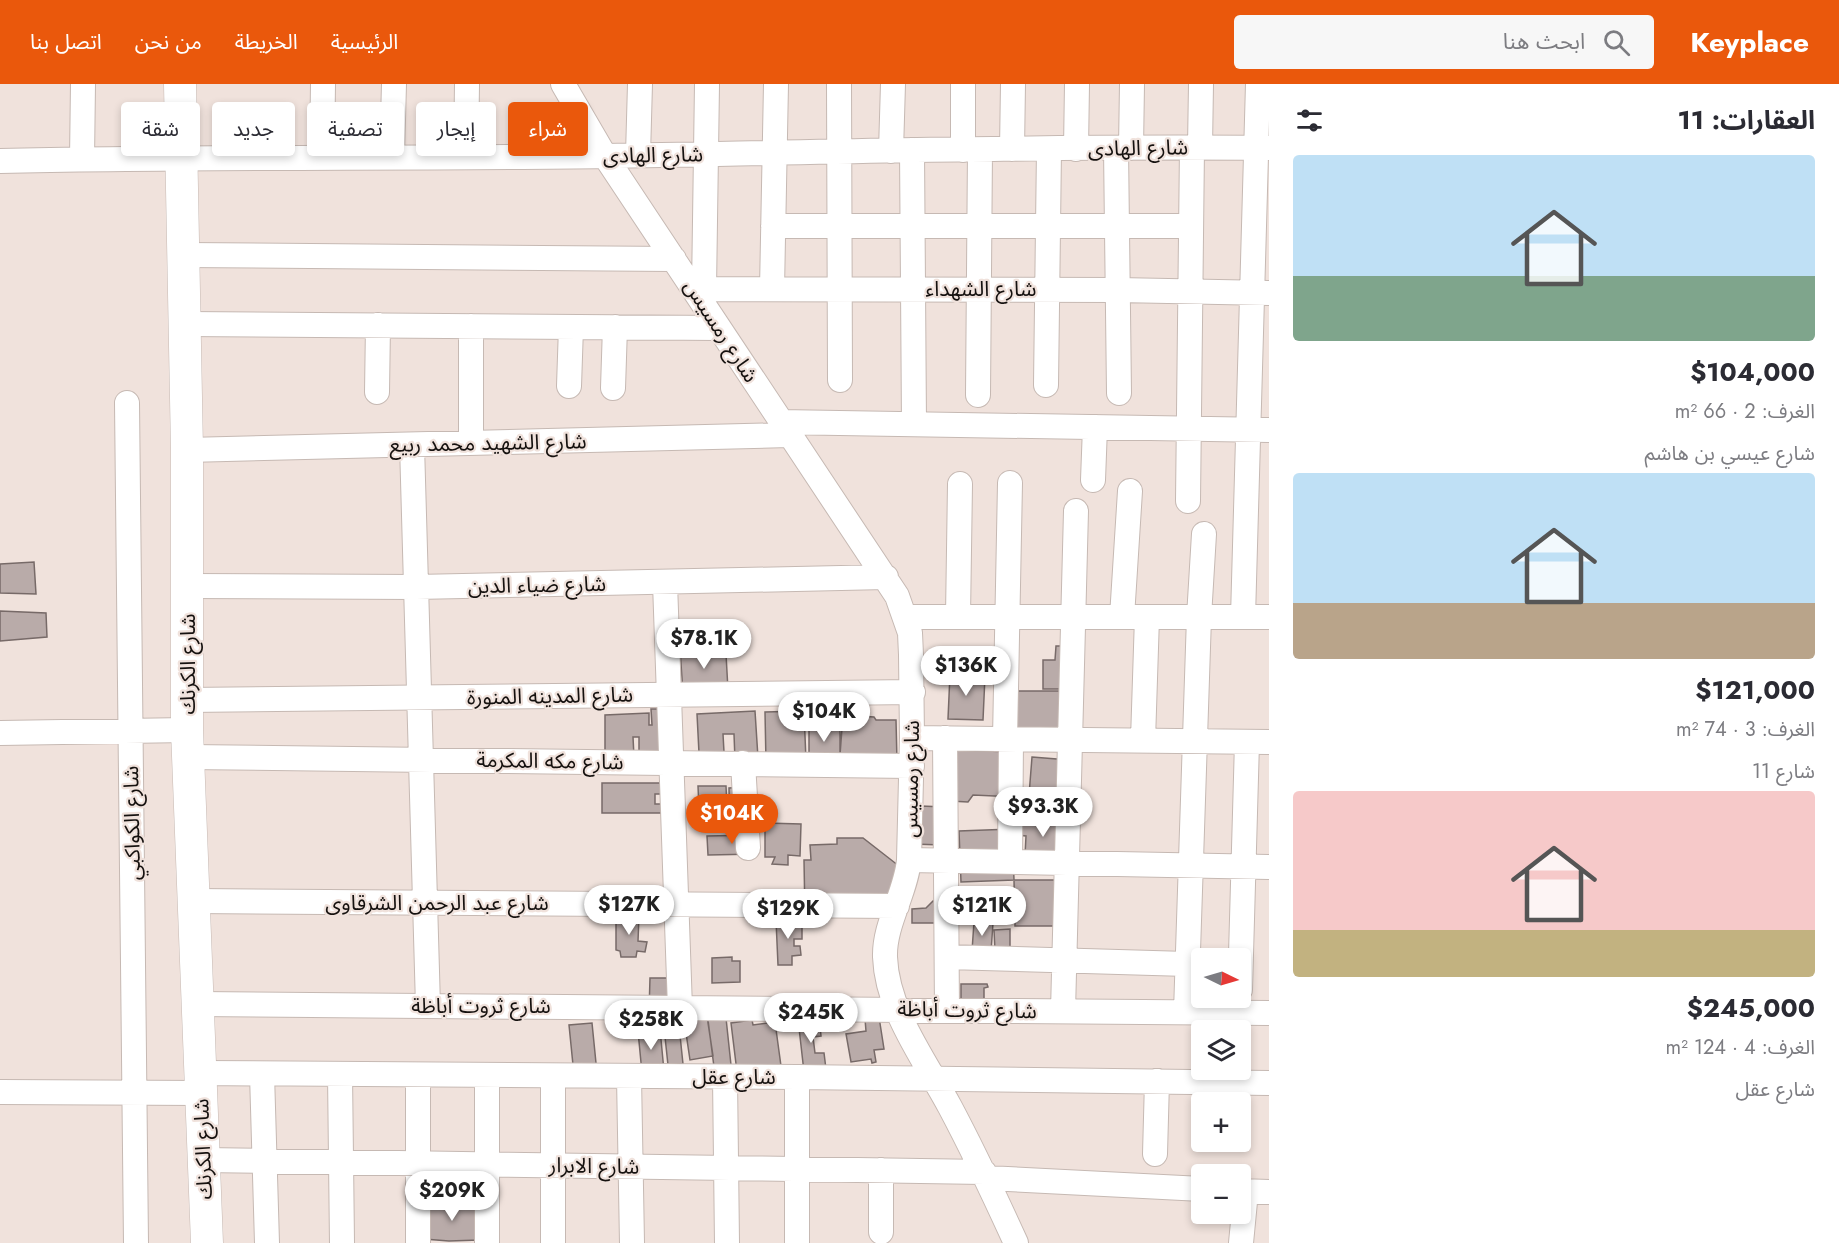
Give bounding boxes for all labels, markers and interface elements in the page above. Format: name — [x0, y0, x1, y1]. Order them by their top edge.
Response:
search box — [1234, 15, 1654, 69]
text: Keyplace — [1690, 22, 1809, 63]
text: ابحث هنا — [1503, 25, 1585, 57]
icon: search — [1600, 26, 1633, 59]
text: اتصل بنا — [30, 27, 102, 57]
text: من نحن — [135, 27, 202, 57]
text: الخريطة — [235, 27, 298, 57]
text: الرئيسية — [331, 27, 398, 57]
text: العقارات: 11 — [1677, 101, 1815, 139]
chip: شقة — [121, 102, 200, 156]
chip: جديد — [212, 102, 295, 156]
chip: تصفية — [307, 102, 404, 156]
chip: إيجار — [416, 102, 496, 156]
chip: شراء — [508, 102, 588, 156]
icon: filters — [1293, 104, 1326, 137]
street label: شارع الهادى — [1088, 132, 1188, 164]
street label: شارع الهادى — [603, 139, 703, 171]
icon: home — [1500, 194, 1608, 302]
street label: شارع رمسيس — [676, 274, 766, 388]
street label: شارع الشهداء — [926, 274, 1037, 304]
text: $104,000 — [1690, 353, 1815, 391]
text: الغرف: 2 · 66 m² — [1675, 397, 1815, 426]
street label: شارع الشهيد محمد ربيع — [389, 426, 587, 460]
text: شارع عيسي بن هاشم — [1645, 439, 1815, 468]
icon: home — [1500, 512, 1608, 620]
street label: شارع ضياء الدين — [468, 569, 606, 601]
street label: شارع الكرنك — [173, 613, 203, 715]
pin: $78.1K — [655, 619, 753, 670]
text: $78.1K — [670, 624, 738, 653]
pin: $136K — [924, 646, 1008, 697]
text: $136K — [935, 651, 997, 680]
text: $121,000 — [1695, 671, 1815, 709]
street label: شارع المدينه المنورة — [467, 680, 633, 712]
pin: $104K — [782, 692, 866, 743]
text: $104K — [792, 697, 856, 726]
text: الغرف: 3 · 74 m² — [1676, 715, 1815, 744]
street label: شارع رمسيس — [895, 720, 927, 838]
street label: شارع مكه المكرمة — [476, 745, 624, 777]
text: شارع 11 — [1752, 757, 1815, 786]
street label: شارع الكواكبي — [116, 765, 149, 881]
pin: $93.3K — [994, 787, 1092, 838]
text: $93.3K — [1008, 792, 1078, 821]
pin: $104K — [690, 794, 774, 845]
text: $104K — [700, 799, 764, 828]
icon: home — [1500, 830, 1608, 938]
pin: $127K — [587, 885, 671, 936]
pin: $121K — [940, 886, 1024, 937]
street label: شارع عبد الرحمن الشرقاوى — [325, 888, 549, 918]
pin: $129K — [746, 889, 830, 940]
text: $127K — [598, 890, 660, 919]
text: $121K — [952, 891, 1012, 920]
text: $129K — [756, 894, 820, 923]
north arrow — [1191, 948, 1251, 1008]
map controls — [1191, 948, 1251, 1224]
text: $245,000 — [1687, 989, 1815, 1027]
street label: شارع ثروت أباظة — [411, 991, 551, 1021]
pin: $245K — [769, 993, 853, 1044]
street label: شارع ثروت أباظة — [897, 994, 1037, 1026]
text: $245K — [778, 998, 844, 1027]
pin: $258K — [609, 1000, 693, 1051]
text: $258K — [619, 1005, 683, 1034]
button: layers — [1191, 1020, 1251, 1080]
text: الغرف: 4 · 124 m² — [1665, 1033, 1815, 1062]
street label: شارع عقل — [692, 1062, 776, 1092]
text: شارع عقل — [1735, 1075, 1815, 1104]
button: + — [1191, 1092, 1251, 1152]
street label: شارع الكرنك — [186, 1098, 220, 1200]
street label: شارع الابرار — [547, 1150, 640, 1182]
button: − — [1191, 1164, 1251, 1224]
pin: $209K — [410, 1171, 494, 1222]
text: $209K — [419, 1176, 485, 1205]

